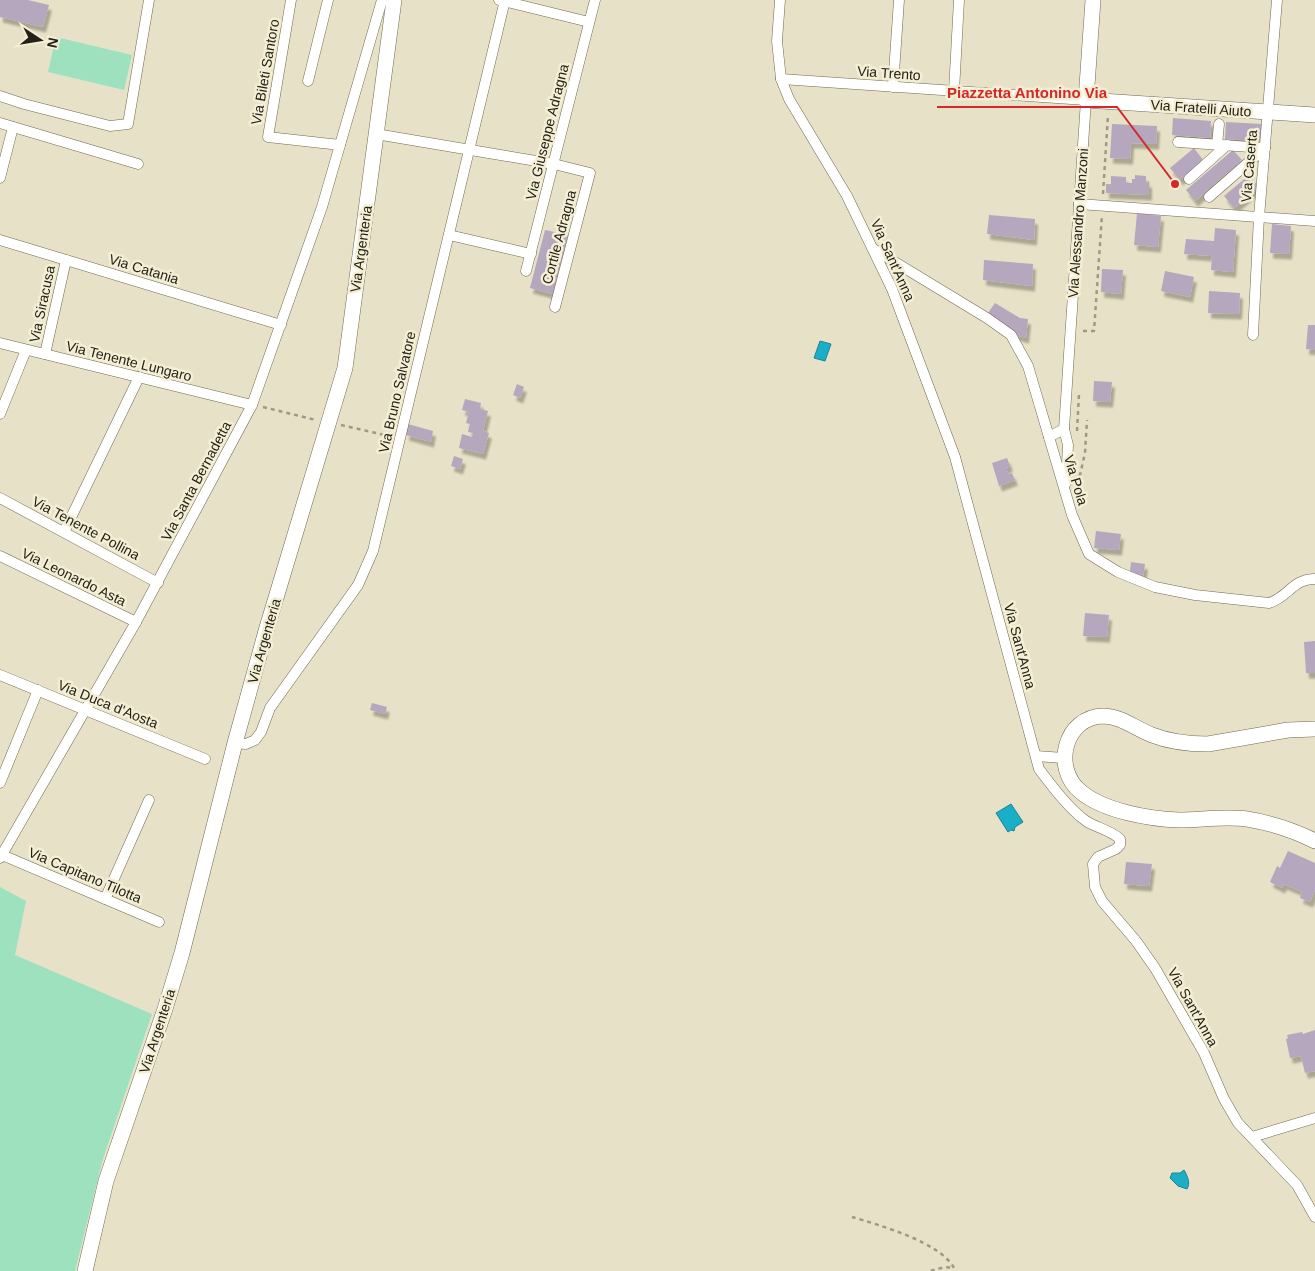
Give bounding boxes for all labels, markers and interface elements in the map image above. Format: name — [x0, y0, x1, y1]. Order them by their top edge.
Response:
north arrow — [15, 15, 65, 65]
street label: Via Bileti Santoro — [248, 18, 282, 126]
text: N — [44, 36, 62, 49]
street label: Via Giuseppe Adragna — [522, 62, 572, 202]
street label: Via Trento — [857, 63, 921, 83]
callout: Piazzetta Antonino Via — [937, 77, 1117, 107]
text: Piazzetta Antonino Via — [947, 84, 1108, 101]
street label: Via Fratelli Aiuto — [1150, 97, 1252, 120]
street label: Via Caserta — [1238, 129, 1260, 203]
street label: Via Alessandro Manzoni — [1065, 148, 1091, 298]
street label: Cortile Adragna — [539, 188, 579, 286]
street label: Via Argenteria — [347, 204, 375, 294]
street label: Via Sant'Anna — [868, 217, 918, 304]
street label: Via Catania — [107, 251, 181, 287]
street label: Via Siracusa — [26, 264, 58, 344]
street label: Via Bruno Salvatore — [375, 329, 419, 454]
street label: Via Tenente Lungaro — [65, 338, 194, 384]
street label: Via Santa Bernadetta — [158, 418, 234, 543]
street label: Via Pola — [1061, 453, 1091, 507]
street label: Via Tenente Pollina — [30, 493, 143, 563]
street label: Via Leonardo Asta — [19, 545, 129, 609]
street label: Via Argenteria — [244, 596, 284, 685]
street label: Via Sant'Anna — [1001, 601, 1039, 691]
street label: Via Duca d'Aosta — [56, 677, 161, 731]
street label: Via Capitano Tilotta — [26, 844, 144, 906]
street label: Via Sant'Anna — [1165, 965, 1221, 1050]
street label: Via Argenteria — [136, 987, 178, 1075]

